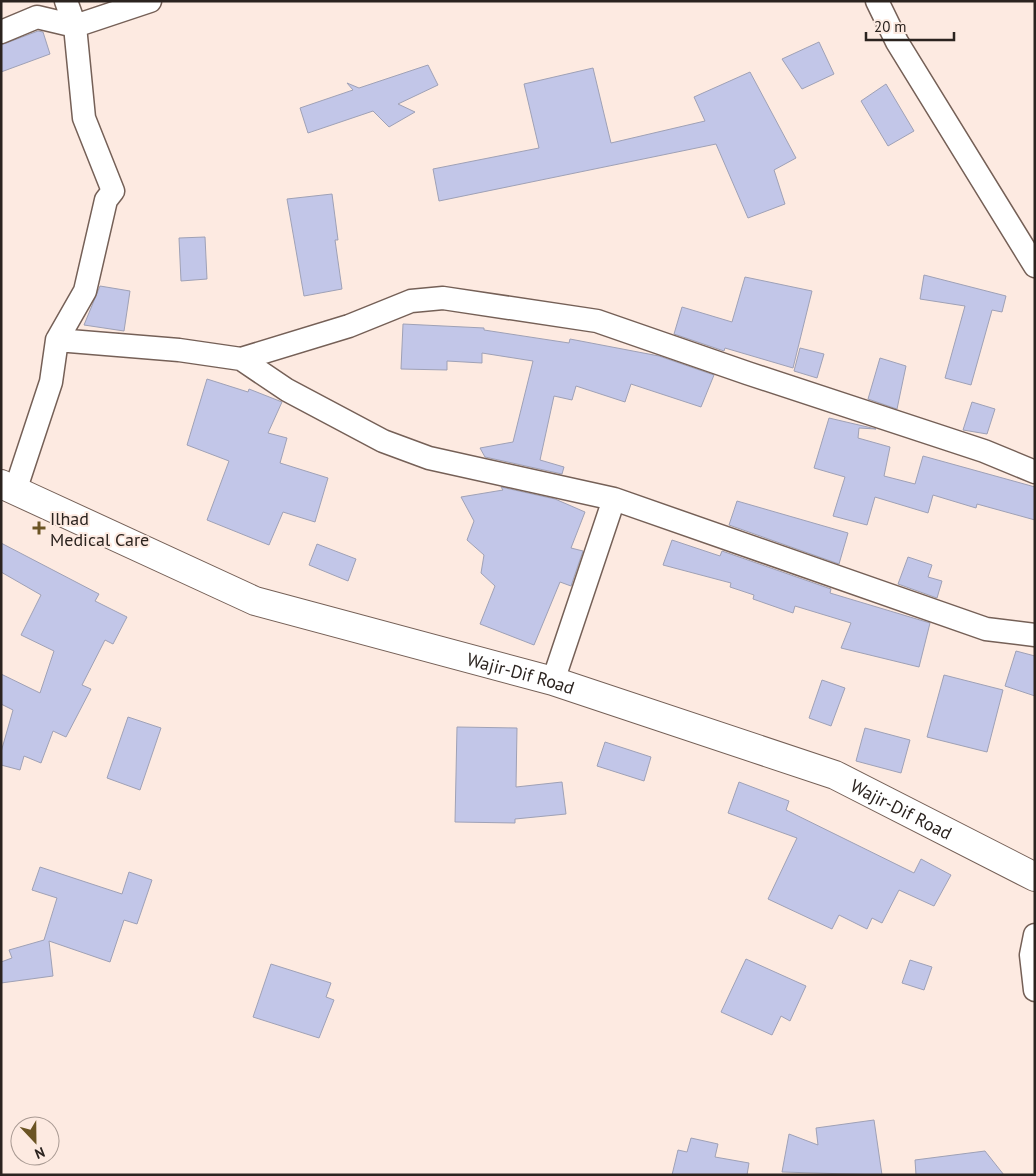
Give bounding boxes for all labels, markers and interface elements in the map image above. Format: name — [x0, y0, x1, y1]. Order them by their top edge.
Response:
scale bar — [866, 10, 954, 42]
text: 20 m — [874, 17, 907, 36]
place label: Ilhad Medical Care — [50, 507, 149, 551]
marker: Ilhad Medical Care — [32, 521, 46, 535]
street label: Wajir-Dif Road — [465, 647, 578, 699]
street label: Wajir-Dif Road — [847, 773, 956, 844]
north arrow — [10, 1116, 60, 1166]
text: N — [32, 1143, 48, 1163]

